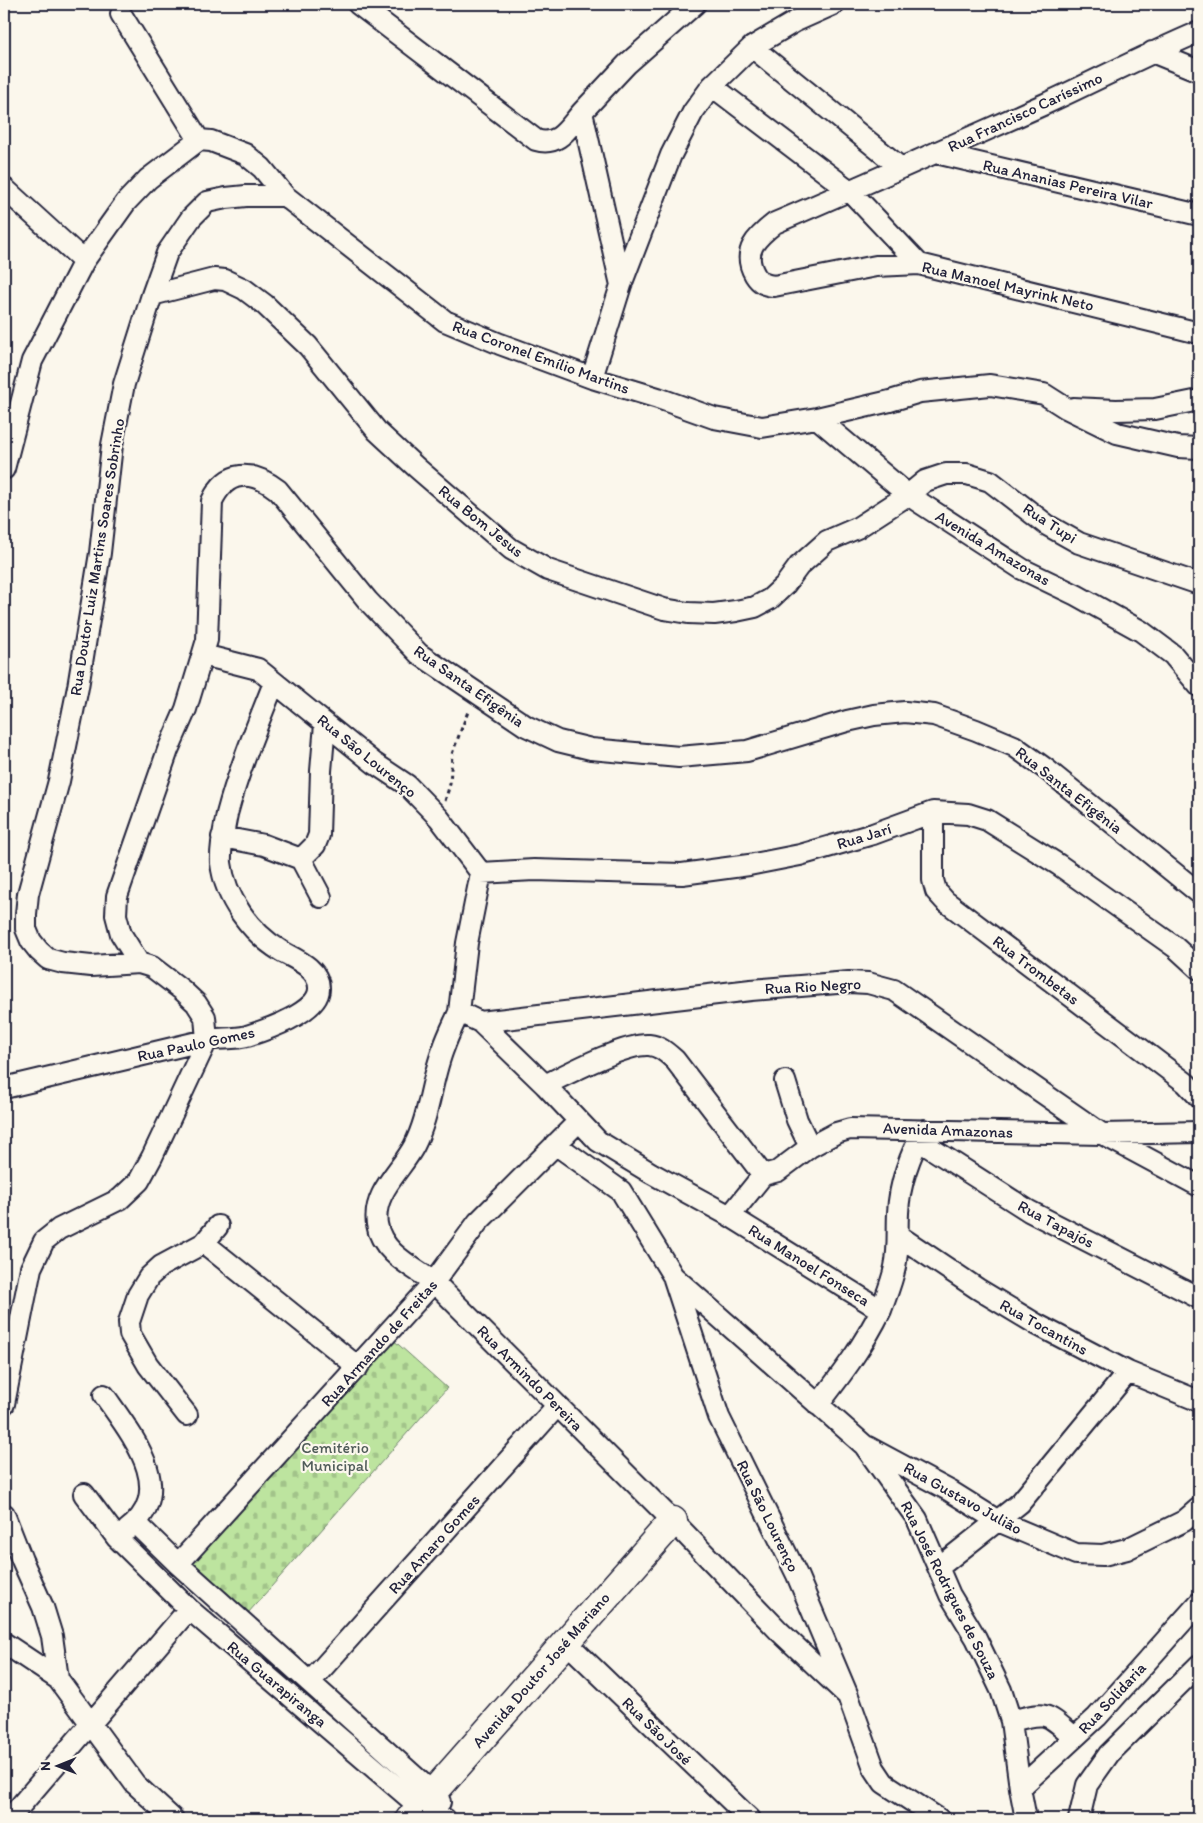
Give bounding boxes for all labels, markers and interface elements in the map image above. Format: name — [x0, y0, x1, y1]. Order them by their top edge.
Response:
street label: Rua Francisco Caríssimo — [945, 68, 1105, 156]
street label: Rua Ananias Pereira Vilar — [981, 155, 1156, 213]
street label: Rua Manoel Mayrink Neto — [920, 257, 1096, 315]
street label: Rua Coronel Emílio Martins — [450, 316, 632, 398]
street label: Rua Doutor Luiz Martins Soares Sobrinho — [66, 417, 128, 697]
street label: Rua Bom Jesus — [435, 481, 527, 561]
street label: Rua Tupi — [1019, 499, 1081, 547]
street label: Avenida Amazonas — [932, 506, 1054, 590]
street label: Rua Santa Efigênia — [410, 641, 528, 731]
street label: Rua São Lourenço — [313, 710, 421, 802]
street label: Rua Santa Efigênia — [1012, 742, 1126, 838]
street label: Rua Jarí — [834, 819, 894, 853]
street label: Rua Trombetas — [989, 931, 1083, 1009]
street label: Rua Rio Negro — [764, 974, 862, 998]
street label: Rua Paulo Gomes — [136, 1022, 256, 1066]
street label: Avenida Amazonas — [883, 1118, 1013, 1142]
street label: Rua Tapajós — [1015, 1196, 1097, 1252]
street label: Rua Manoel Fonseca — [745, 1220, 873, 1310]
street label: Rua Armando de Freitas — [317, 1275, 441, 1411]
street label: Rua Tocantins — [997, 1295, 1091, 1359]
street label: Rua Armindo Pereira — [473, 1321, 587, 1435]
park label: Cemitério Municipal — [301, 1438, 369, 1475]
street label: Rua São Lourenço — [733, 1457, 803, 1575]
street label: Rua Gustavo Julião — [901, 1458, 1025, 1538]
street label: Rua Amaro Gomes — [384, 1490, 484, 1598]
street label: Rua José Rodrigues de Souza — [897, 1498, 1003, 1682]
street label: Avenida Doutor José Mariano — [468, 1588, 614, 1752]
street label: Rua Guarapiranga — [223, 1637, 331, 1731]
street label: Rua Solidaria — [1074, 1658, 1150, 1738]
street label: Rua São José — [618, 1693, 696, 1769]
north arrow — [32, 1740, 82, 1790]
text: N — [37, 1761, 54, 1771]

